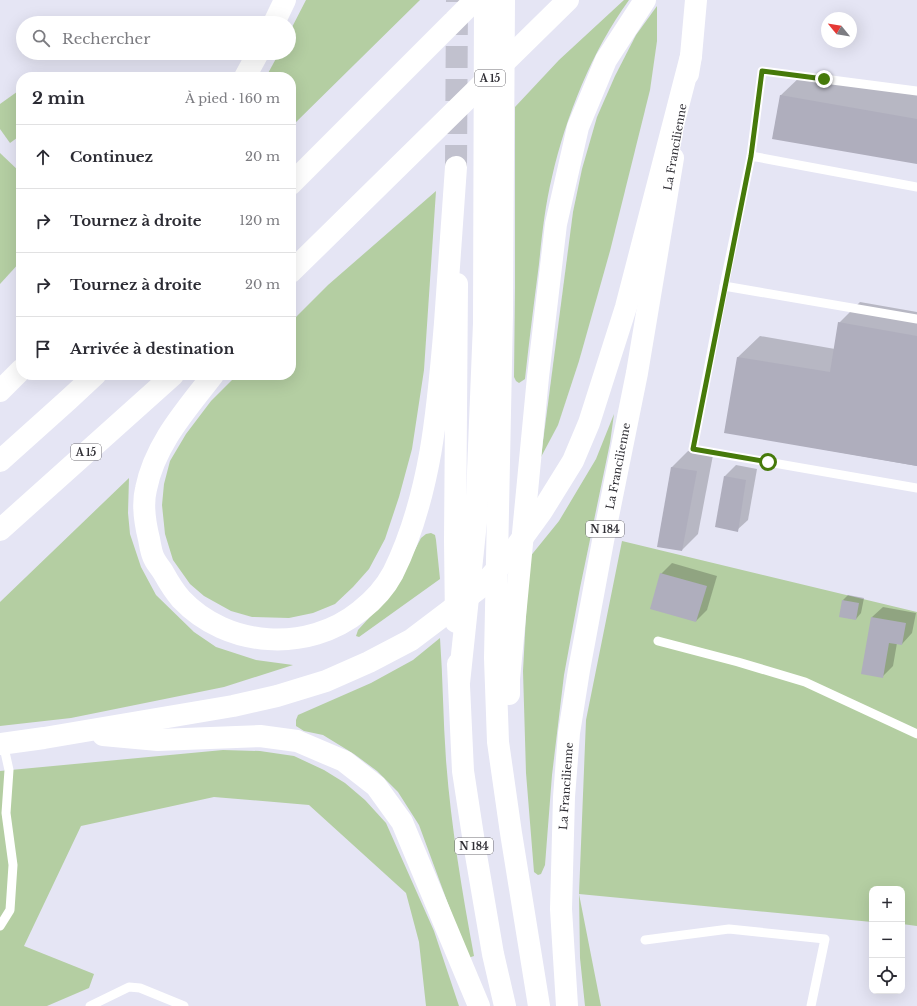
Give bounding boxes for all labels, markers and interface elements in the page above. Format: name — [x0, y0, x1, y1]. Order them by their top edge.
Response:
north arrow — [821, 12, 857, 48]
search box — [16, 16, 296, 60]
icon: search — [30, 27, 52, 49]
text: Rechercher — [62, 29, 150, 48]
road number: A 15 — [475, 70, 505, 86]
route end — [815, 70, 833, 88]
text: 2 min — [32, 88, 85, 109]
text: À pied · 160 m — [185, 90, 280, 107]
street label: La Francilienne — [660, 102, 690, 192]
icon: ahead — [32, 146, 54, 168]
text: Continuez — [70, 147, 153, 166]
text: 20 m — [245, 148, 280, 165]
icon: right — [32, 210, 54, 232]
text: Tournez à droite — [70, 211, 202, 230]
text: 120 m — [239, 212, 280, 229]
icon: right — [32, 274, 54, 296]
text: Tournez à droite — [70, 275, 202, 294]
text: 20 m — [245, 276, 280, 293]
icon: arrive — [32, 338, 54, 360]
text: Arrivée à destination — [70, 339, 234, 358]
street label: La Francilienne — [603, 421, 633, 511]
road number: A 15 — [71, 444, 101, 460]
route start — [759, 453, 777, 471]
road number: N 184 — [586, 521, 624, 537]
street label: La Francilienne — [556, 742, 576, 830]
road number: N 184 — [455, 838, 493, 854]
map controls — [869, 886, 905, 994]
button: + — [869, 886, 905, 922]
button: − — [869, 922, 905, 958]
button: locate — [869, 958, 905, 994]

